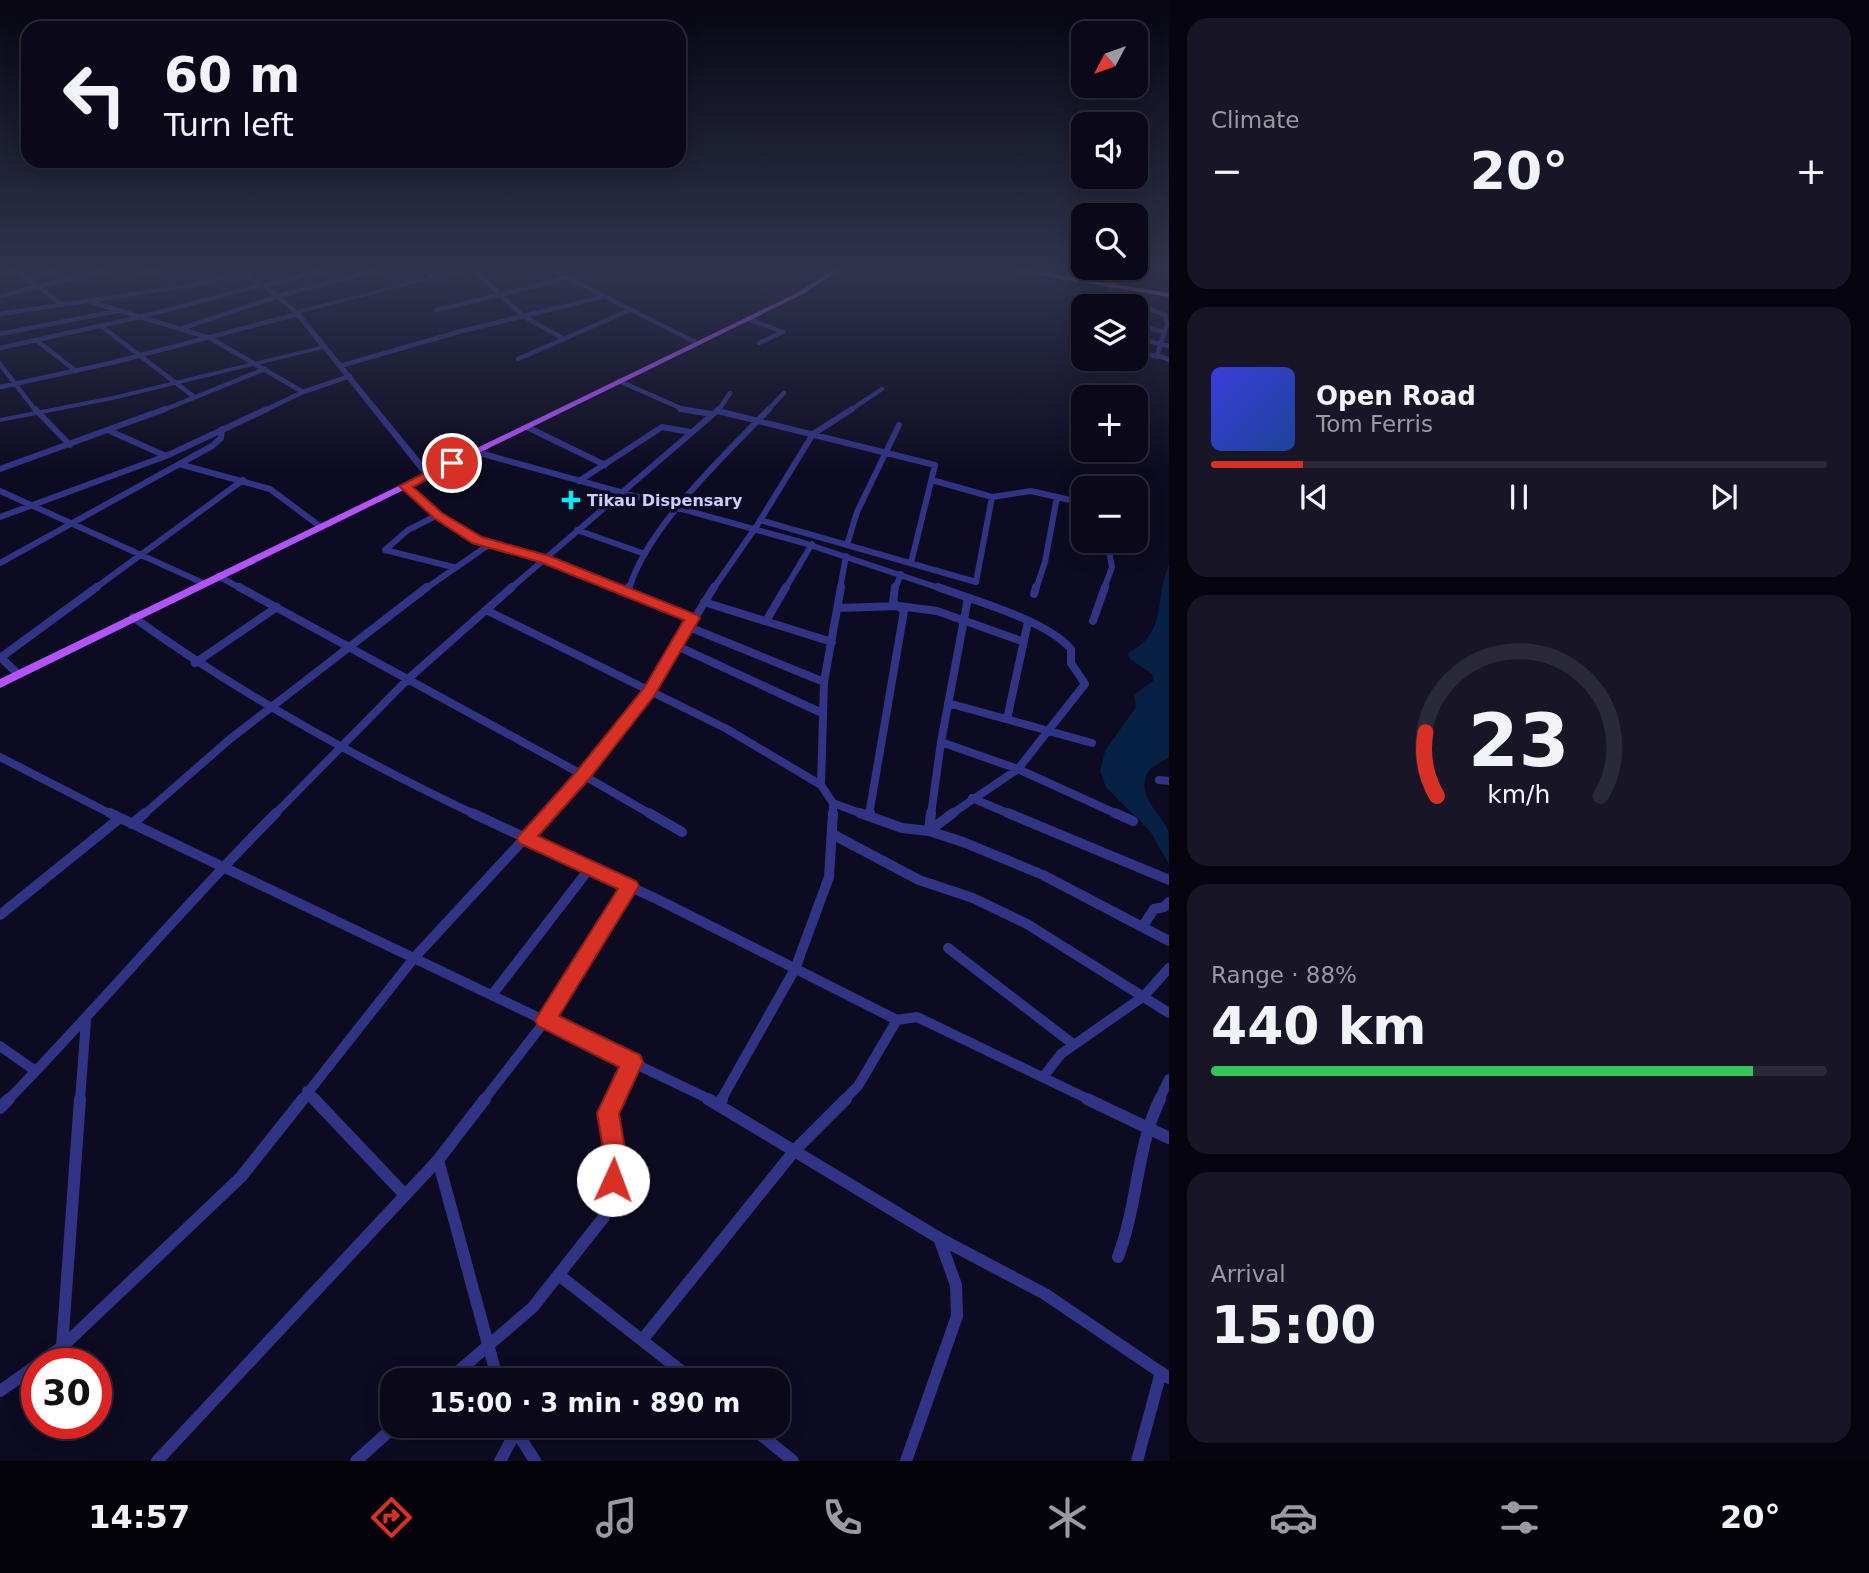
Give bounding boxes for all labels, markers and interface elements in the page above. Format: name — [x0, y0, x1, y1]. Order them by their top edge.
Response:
north arrow — [1071, 21, 1148, 98]
map controls — [1071, 21, 1148, 553]
text: 60 m — [164, 47, 300, 104]
icon: left — [49, 49, 140, 140]
text: Turn left — [164, 106, 294, 144]
text: Climate — [1211, 107, 1300, 133]
button: sound — [1071, 112, 1148, 189]
text: 20° — [1470, 141, 1568, 201]
text: − — [1211, 149, 1243, 193]
text: + — [1795, 149, 1827, 193]
button: search — [1071, 203, 1148, 280]
button: layers — [1071, 294, 1148, 371]
text: Open Road — [1316, 381, 1476, 411]
button: + — [1071, 385, 1148, 462]
text: Tom Ferris — [1316, 411, 1433, 437]
pin — [422, 433, 482, 493]
icon: arrive — [433, 444, 471, 482]
button: − — [1071, 476, 1148, 553]
icon: previous — [1295, 478, 1333, 516]
icon: pause — [1500, 478, 1538, 516]
icon: next — [1705, 478, 1743, 516]
marker: Tikau Dispensary — [561, 490, 581, 510]
place label: Tikau Dispensary — [587, 491, 743, 510]
text: 23 — [1468, 699, 1570, 784]
text: km/h — [1487, 780, 1551, 809]
text: Range · 88% — [1211, 962, 1357, 988]
text: 440 km — [1211, 996, 1426, 1056]
position arrow — [576, 1143, 650, 1217]
text: Arrival — [1211, 1261, 1286, 1287]
text: 15:00 — [1211, 1295, 1377, 1355]
speed limit sign: 30 — [21, 1348, 112, 1439]
text: 15:00 · 3 min · 890 m — [430, 1388, 740, 1418]
icon: directions — [367, 1493, 416, 1542]
icon: music — [592, 1493, 641, 1542]
icon: phone — [818, 1493, 867, 1542]
icon: climate — [1043, 1493, 1092, 1542]
icon: car — [1269, 1493, 1318, 1542]
icon: filters — [1495, 1493, 1544, 1542]
text: 14:57 — [88, 1498, 190, 1536]
text: 20° — [1720, 1498, 1781, 1536]

